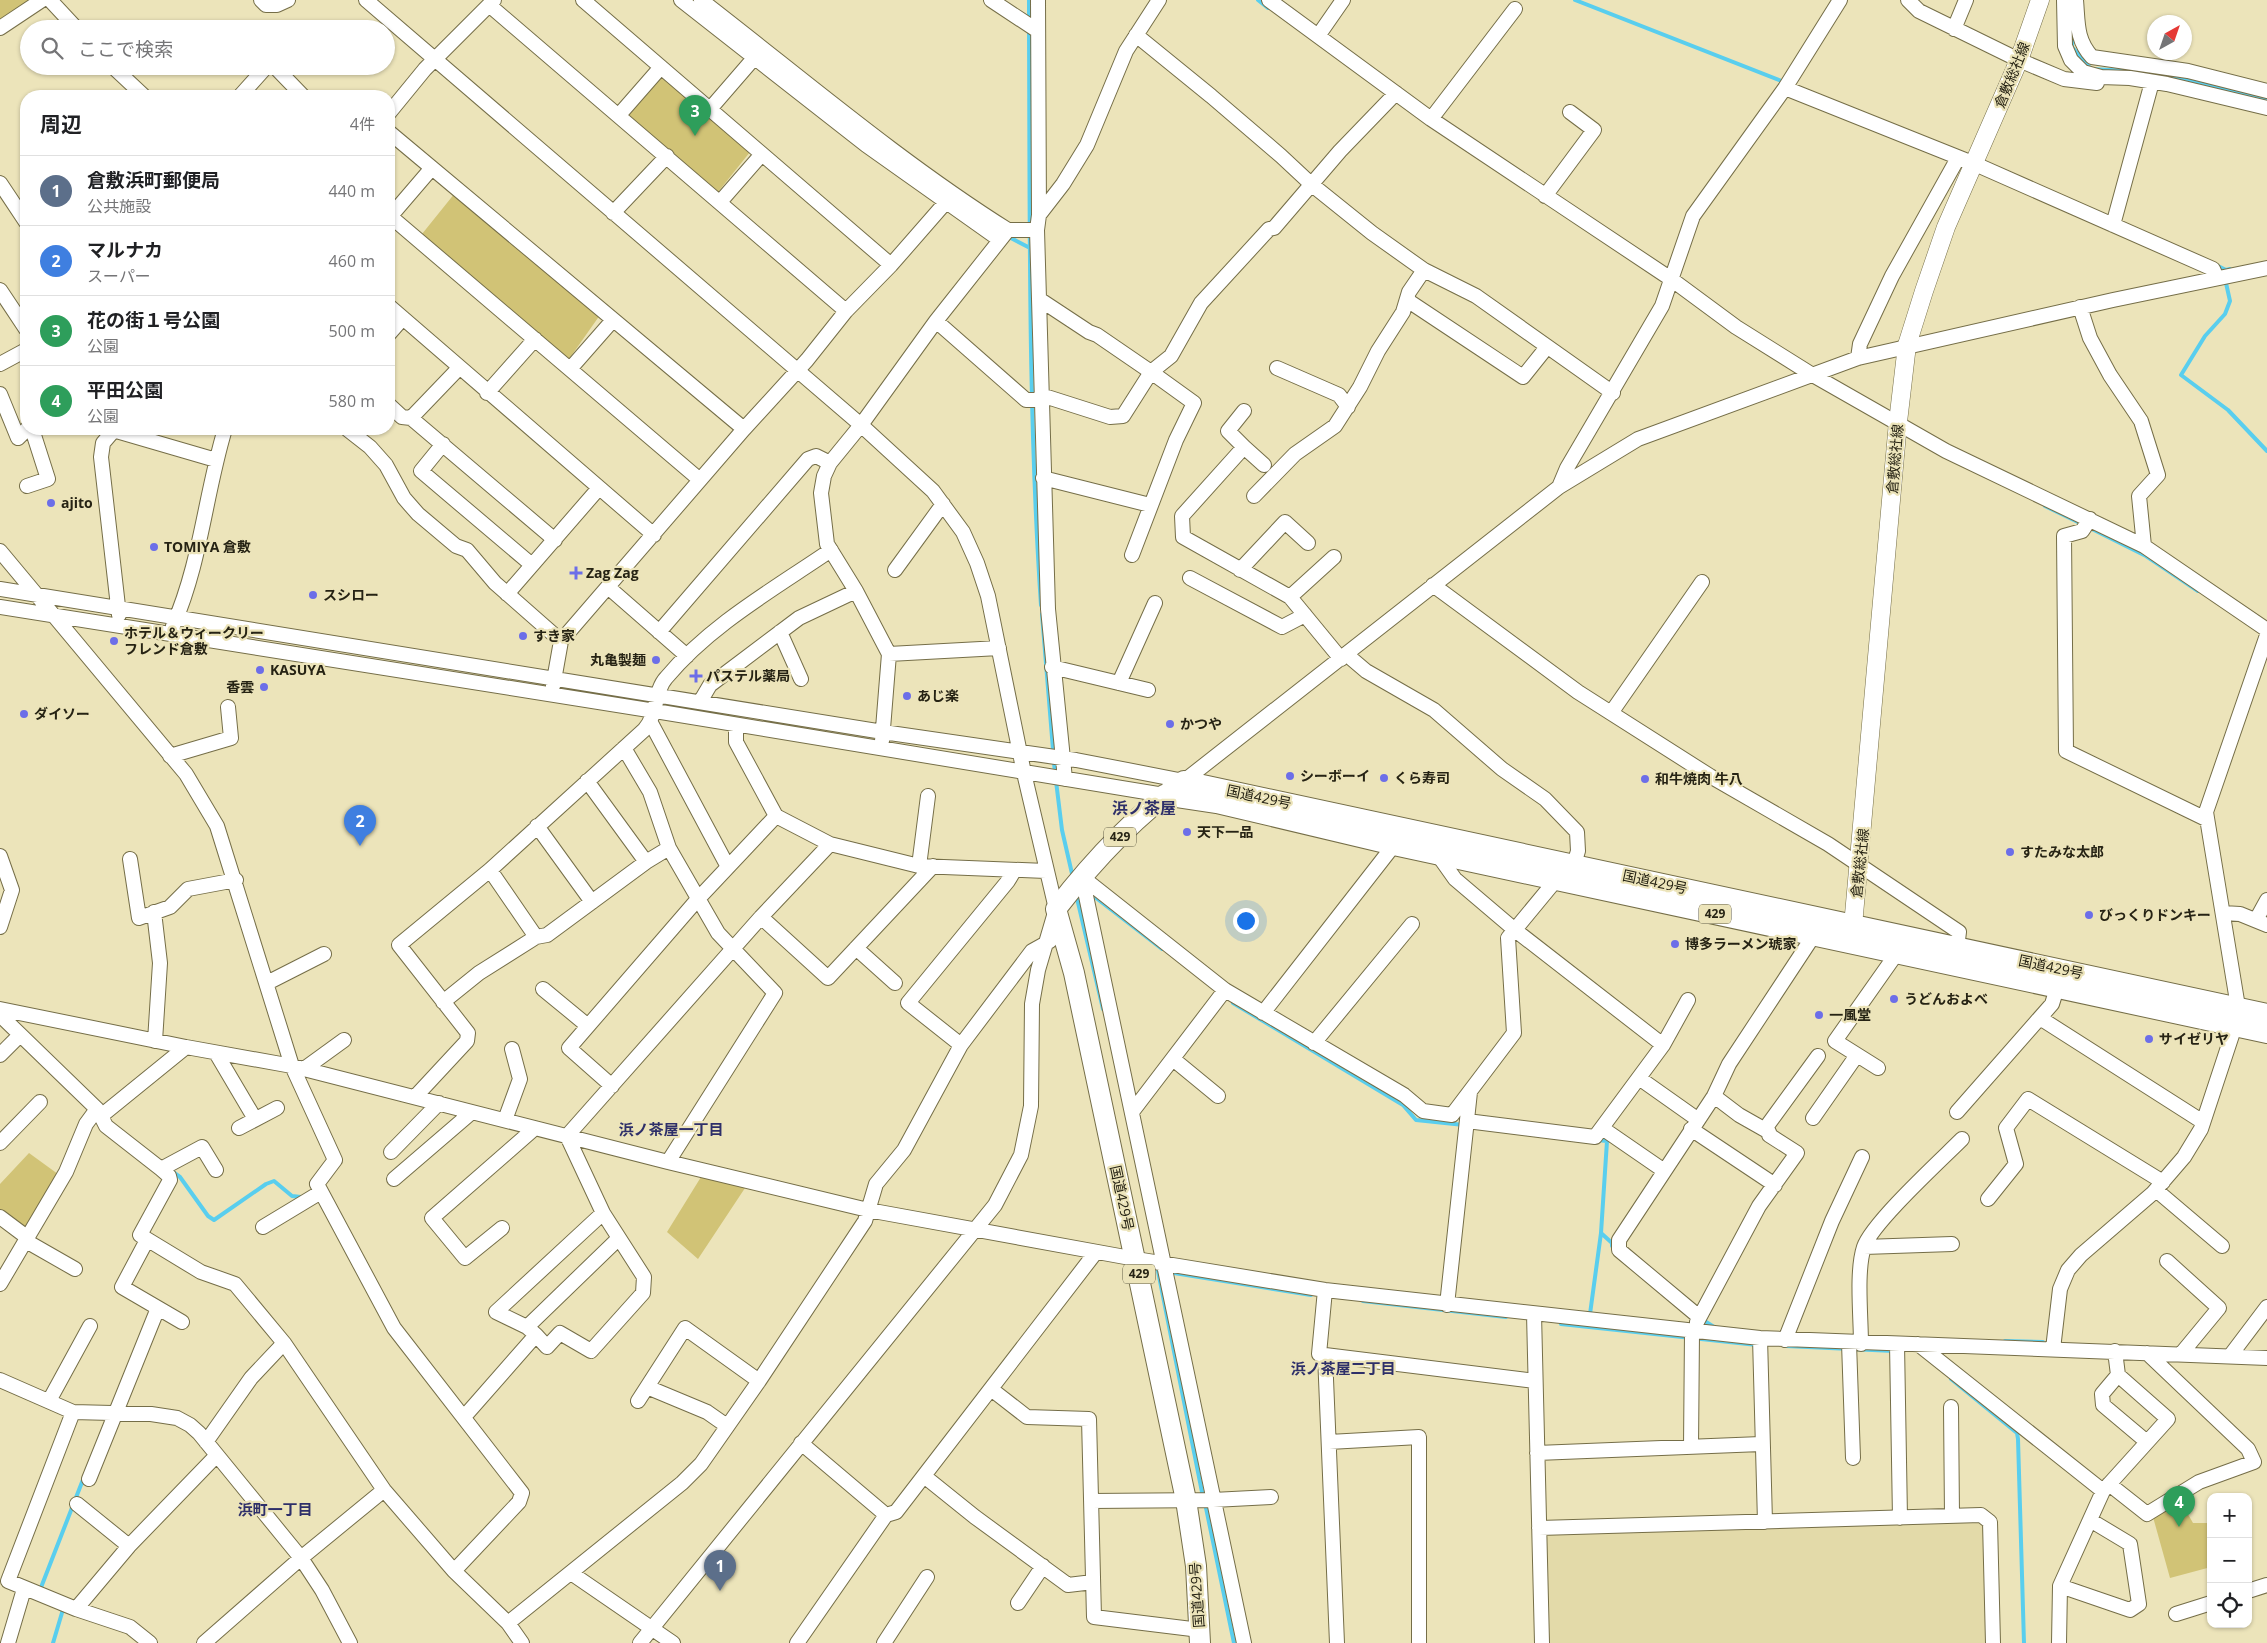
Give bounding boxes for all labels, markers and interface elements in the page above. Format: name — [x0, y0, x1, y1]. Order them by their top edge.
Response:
north arrow — [2147, 15, 2192, 60]
search box — [20, 20, 395, 75]
icon: search — [38, 34, 66, 62]
text: ここで検索 — [78, 36, 173, 62]
street label: 倉敷総社線 — [1990, 39, 2033, 111]
pin: 3 — [679, 95, 711, 136]
text: 周辺 — [40, 110, 82, 138]
text: 4件 — [350, 113, 375, 135]
text: 倉敷浜町郵便局 — [87, 167, 220, 193]
text: 1 — [51, 180, 61, 202]
text: 440 m — [329, 180, 375, 202]
text: 公共施設 — [87, 195, 151, 217]
text: マルナカ — [87, 237, 163, 263]
text: 2 — [51, 250, 61, 272]
text: 460 m — [329, 250, 375, 272]
text: スーパー — [87, 265, 151, 287]
text: 花の街１号公園 — [87, 307, 220, 333]
text: 3 — [51, 320, 61, 342]
text: 500 m — [329, 320, 375, 342]
text: 公園 — [87, 335, 119, 357]
text: 平田公園 — [87, 377, 163, 403]
text: 4 — [51, 390, 61, 412]
text: 580 m — [329, 390, 375, 412]
text: 公園 — [87, 405, 119, 427]
street label: 倉敷総社線 — [1882, 423, 1907, 495]
place label: ajito — [61, 493, 93, 512]
marker: ajito — [45, 497, 57, 509]
place label: TOMIYA 倉敷 — [164, 537, 251, 556]
marker: TOMIYA 倉敷 — [148, 541, 160, 553]
place label: Zag Zag — [586, 563, 639, 582]
marker: Zag Zag — [570, 567, 582, 579]
place label: スシロー — [323, 585, 379, 604]
marker: スシロー — [307, 589, 319, 601]
place label: ホテル＆ウィークリー フレンド倉敷 — [124, 623, 264, 658]
place label: すき家 — [533, 626, 575, 645]
marker: すき家 — [517, 630, 529, 642]
marker: ホテル＆ウィークリー フレンド倉敷 — [108, 635, 120, 647]
place label: 丸亀製麺 — [590, 650, 646, 669]
marker: 丸亀製麺 — [650, 654, 662, 666]
place label: KASUYA — [270, 660, 326, 679]
marker: KASUYA — [254, 664, 266, 676]
place label: パステル薬局 — [706, 666, 790, 685]
marker: パステル薬局 — [690, 670, 702, 682]
place label: 香雲 — [226, 677, 254, 696]
marker: 香雲 — [258, 681, 270, 693]
place label: あじ楽 — [917, 686, 959, 705]
marker: あじ楽 — [901, 690, 913, 702]
place label: ダイソー — [34, 704, 90, 723]
marker: ダイソー — [18, 708, 30, 720]
place label: かつや — [1180, 714, 1222, 733]
marker: かつや — [1164, 718, 1176, 730]
place label: シーボーイ — [1300, 766, 1370, 785]
place label: くら寿司 — [1394, 768, 1450, 787]
place label: 和牛焼肉 牛八 — [1655, 769, 1743, 788]
marker: シーボーイ — [1284, 770, 1296, 782]
marker: くら寿司 — [1378, 772, 1390, 784]
marker: 和牛焼肉 牛八 — [1639, 773, 1651, 785]
street label: 国道429号 — [1225, 780, 1293, 813]
district label: 浜ノ茶屋 — [1112, 797, 1176, 819]
pin: 2 — [344, 805, 376, 846]
place label: 天下一品 — [1197, 822, 1253, 841]
marker: 天下一品 — [1181, 826, 1193, 838]
street label: 倉敷総社線 — [1846, 827, 1873, 899]
road number: 429 — [1104, 828, 1136, 846]
place label: すたみな太郎 — [2020, 842, 2104, 861]
marker: すたみな太郎 — [2004, 846, 2016, 858]
street label: 国道429号 — [1621, 865, 1689, 898]
road number: 429 — [1699, 904, 1731, 924]
place label: びっくりドンキー — [2099, 905, 2211, 924]
your location — [1233, 908, 1259, 934]
marker: びっくりドンキー — [2083, 909, 2095, 921]
place label: 博多ラーメン琥家 — [1685, 934, 1796, 953]
marker: 博多ラーメン琥家 — [1669, 938, 1681, 950]
street label: 国道429号 — [2017, 950, 2085, 983]
place label: うどんおよべ — [1904, 989, 1988, 1008]
marker: うどんおよべ — [1888, 993, 1900, 1005]
place label: 一風堂 — [1829, 1005, 1871, 1024]
marker: 一風堂 — [1813, 1009, 1825, 1021]
place label: サイゼリヤ — [2159, 1029, 2229, 1048]
marker: サイゼリヤ — [2143, 1033, 2155, 1045]
district label: 浜ノ茶屋一丁目 — [618, 1119, 724, 1139]
street label: 国道429号 — [1106, 1164, 1139, 1232]
road number: 429 — [1123, 1264, 1155, 1284]
district label: 浜ノ茶屋二丁目 — [1290, 1358, 1396, 1378]
pin: 4 — [2163, 1486, 2195, 1527]
map controls — [2207, 1493, 2252, 1628]
button: + — [2207, 1493, 2252, 1538]
district label: 浜町一丁目 — [237, 1499, 313, 1519]
button: − — [2207, 1538, 2252, 1583]
pin: 1 — [704, 1550, 736, 1591]
street label: 国道429号 — [1185, 1561, 1208, 1629]
button: locate — [2207, 1583, 2252, 1628]

